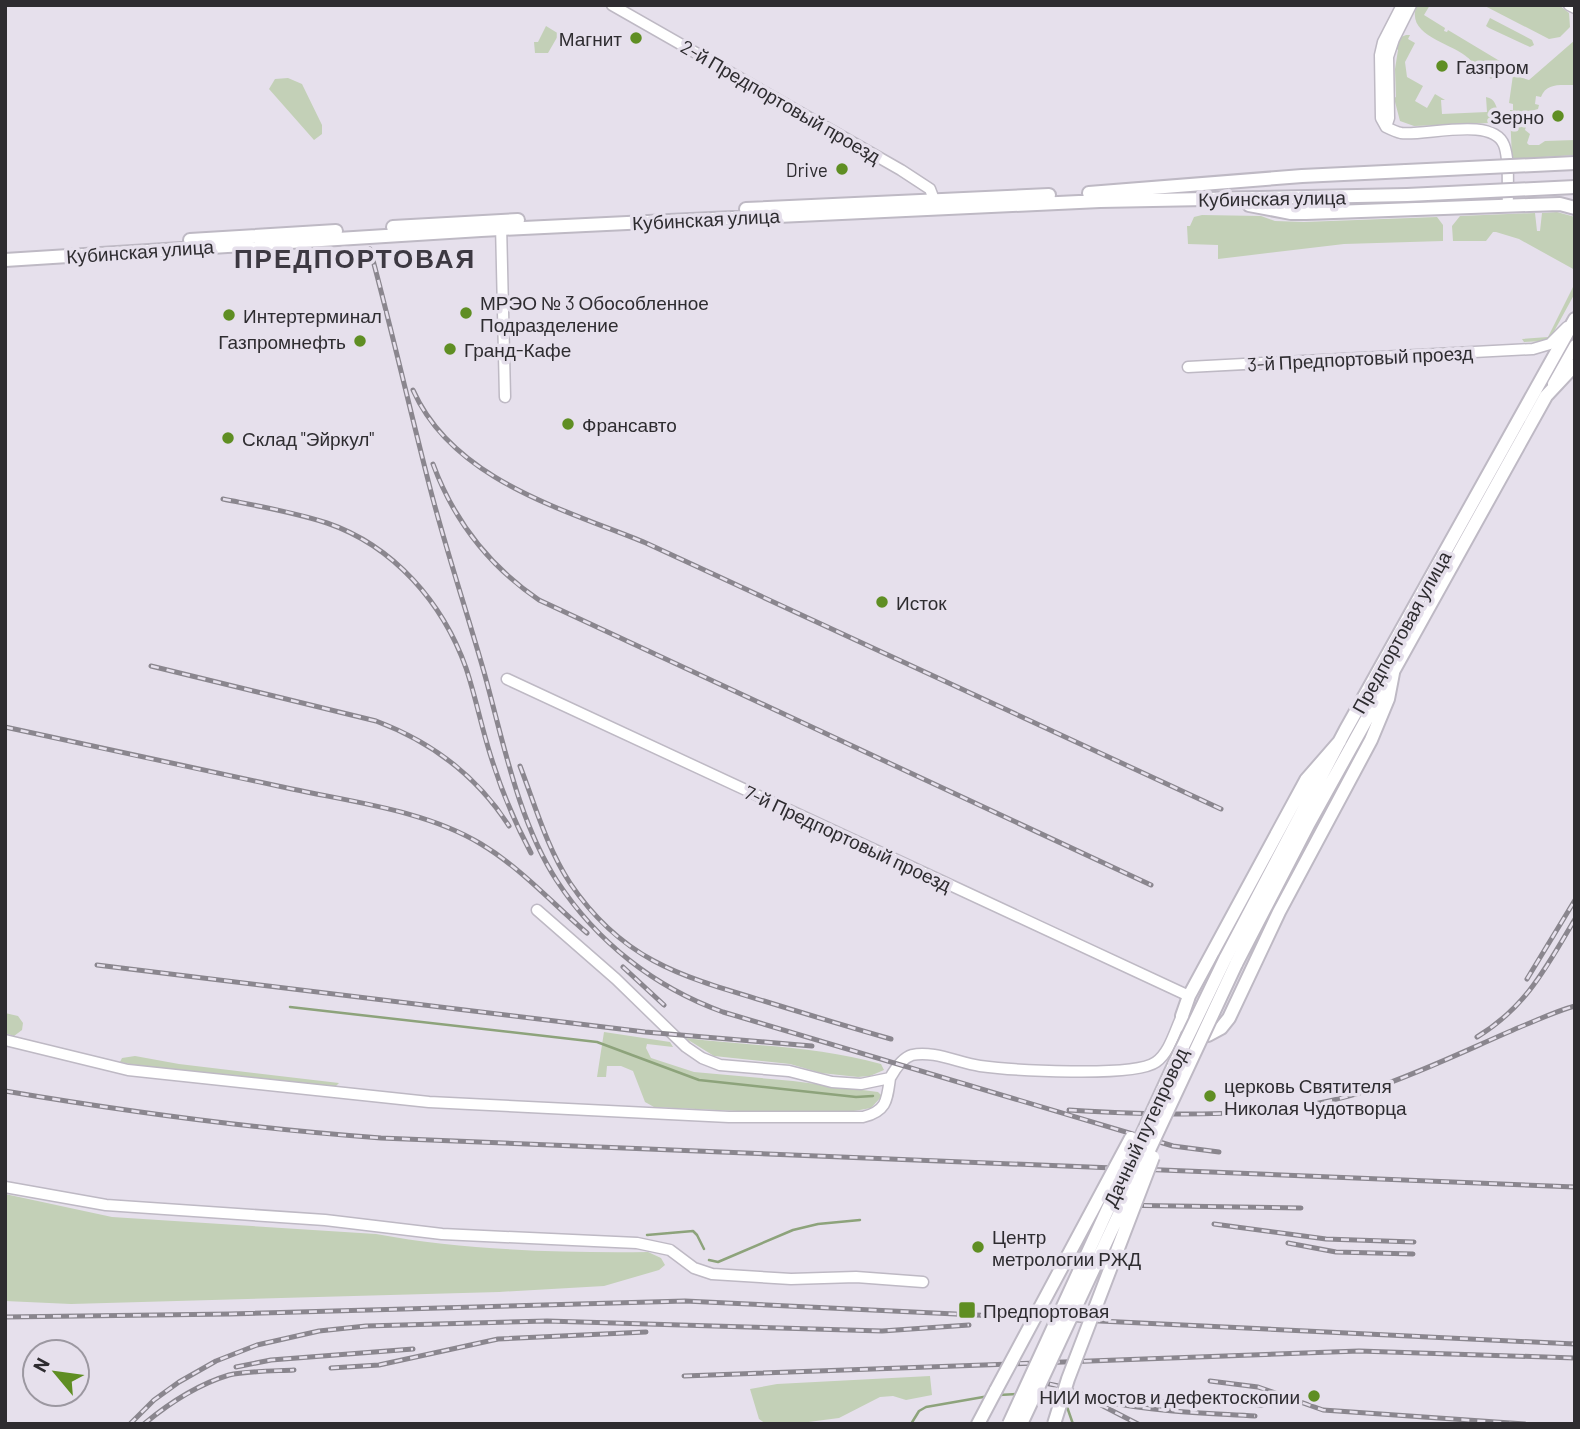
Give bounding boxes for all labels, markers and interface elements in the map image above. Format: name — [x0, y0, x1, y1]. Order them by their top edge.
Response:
place label: Магнит — [559, 27, 622, 50]
marker: Магнит — [628, 30, 644, 46]
street label: 2-й Предпортовый проезд — [677, 34, 885, 168]
place label: Газпром — [1456, 55, 1529, 78]
marker: Газпром — [1434, 58, 1450, 74]
place label: Зерно — [1490, 105, 1544, 128]
marker: Зерно — [1550, 108, 1566, 124]
place label: Drive — [786, 158, 828, 181]
marker: Drive — [834, 161, 850, 177]
street label: Кубинская улица — [1198, 185, 1347, 211]
street label: Кубинская улица — [632, 204, 781, 234]
street label: Кубинская улица — [65, 234, 215, 268]
district label: ПРЕДПОРТОВАЯ — [234, 242, 476, 273]
place label: МРЭО № 3 Обособленное Подразделение — [480, 291, 709, 336]
place label: Интертерминал — [243, 304, 382, 327]
marker: МРЭО № 3 Обособленное Подразделение — [458, 305, 474, 321]
marker: Интертерминал — [221, 307, 237, 323]
place label: Газпромнефть — [218, 330, 346, 353]
marker: Газпромнефть — [352, 333, 368, 349]
place label: Гранд-Кафе — [464, 338, 571, 361]
marker: Гранд-Кафе — [442, 341, 458, 357]
street label: 3-й Предпортовый проезд — [1246, 341, 1474, 375]
place label: Франсавто — [582, 413, 677, 436]
marker: Франсавто — [560, 416, 576, 432]
place label: Склад "Эйркул" — [242, 427, 374, 450]
marker: Склад "Эйркул" — [220, 430, 236, 446]
street label: Предпортовая улица — [1347, 546, 1455, 717]
place label: Исток — [896, 591, 947, 614]
marker: Исток — [874, 594, 890, 610]
street label: 7-й Предпортовый проезд — [741, 780, 955, 896]
street label: Дачный путепровод — [1098, 1044, 1192, 1210]
place label: церковь Святителя Николая Чудотворца — [1224, 1074, 1407, 1119]
marker: церковь Святителя Николая Чудотворца — [1202, 1088, 1218, 1104]
place label: Центр метрологии РЖД — [992, 1225, 1141, 1270]
marker: Центр метрологии РЖД — [970, 1239, 986, 1255]
place label: Предпортовая — [983, 1299, 1109, 1322]
marker: Предпортовая — [957, 1300, 977, 1320]
north arrow — [21, 1338, 91, 1408]
text: N — [28, 1353, 54, 1376]
place label: НИИ мостов и дефектоскопии — [1039, 1385, 1300, 1408]
marker: НИИ мостов и дефектоскопии — [1306, 1388, 1322, 1404]

